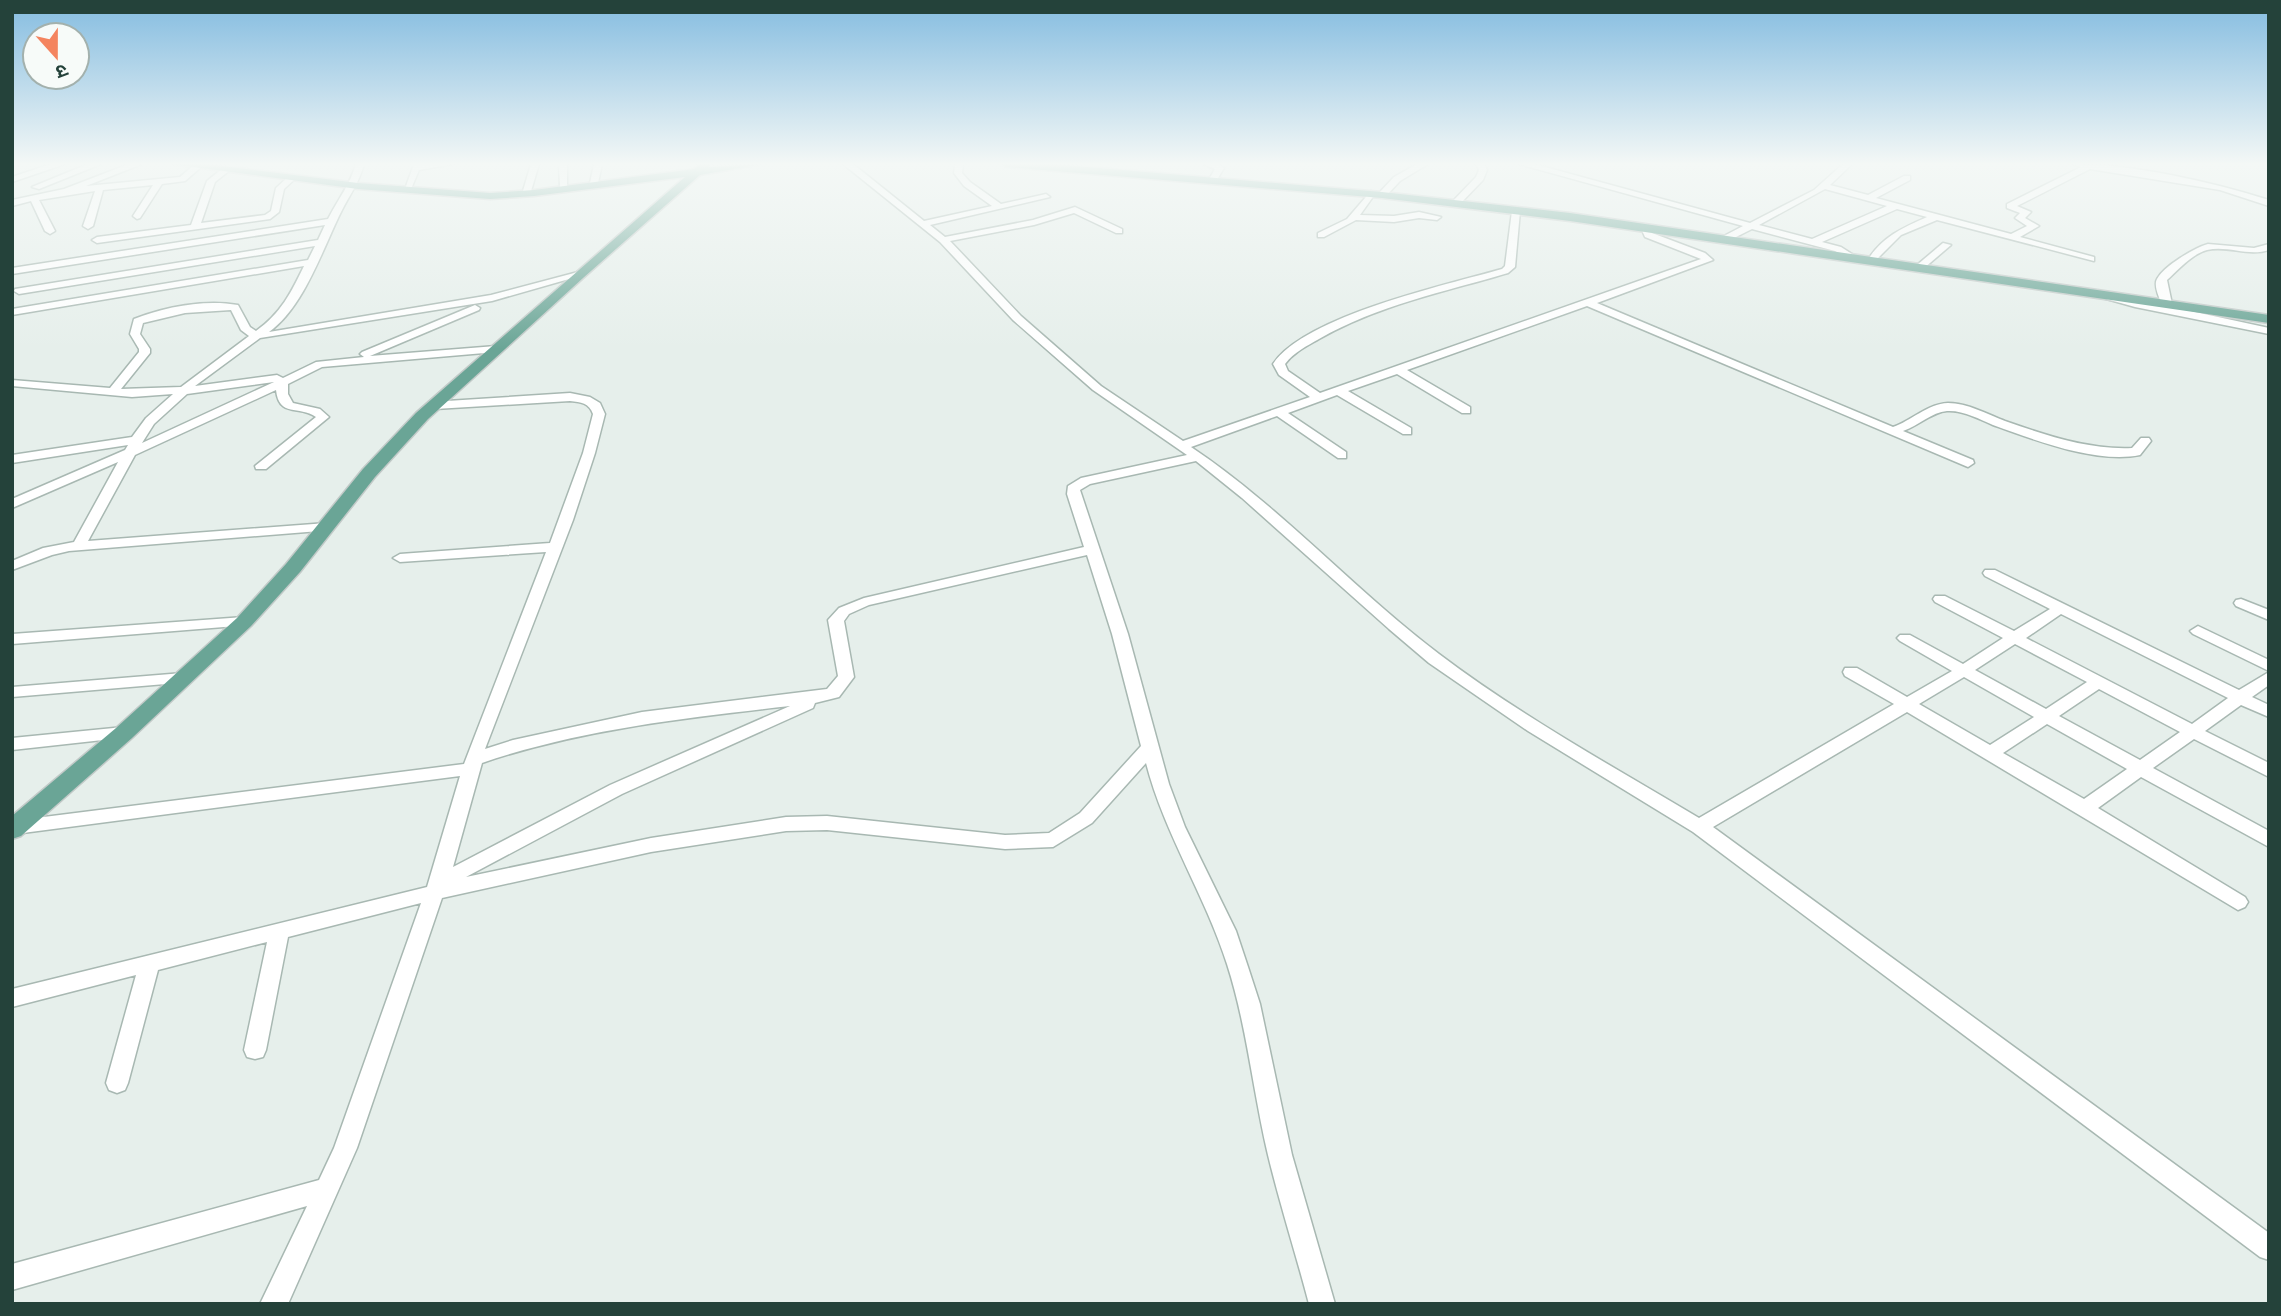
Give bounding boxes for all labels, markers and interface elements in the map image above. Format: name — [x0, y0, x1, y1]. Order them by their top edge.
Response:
north arrow — [21, 21, 91, 91]
text: उ — [52, 60, 72, 85]

